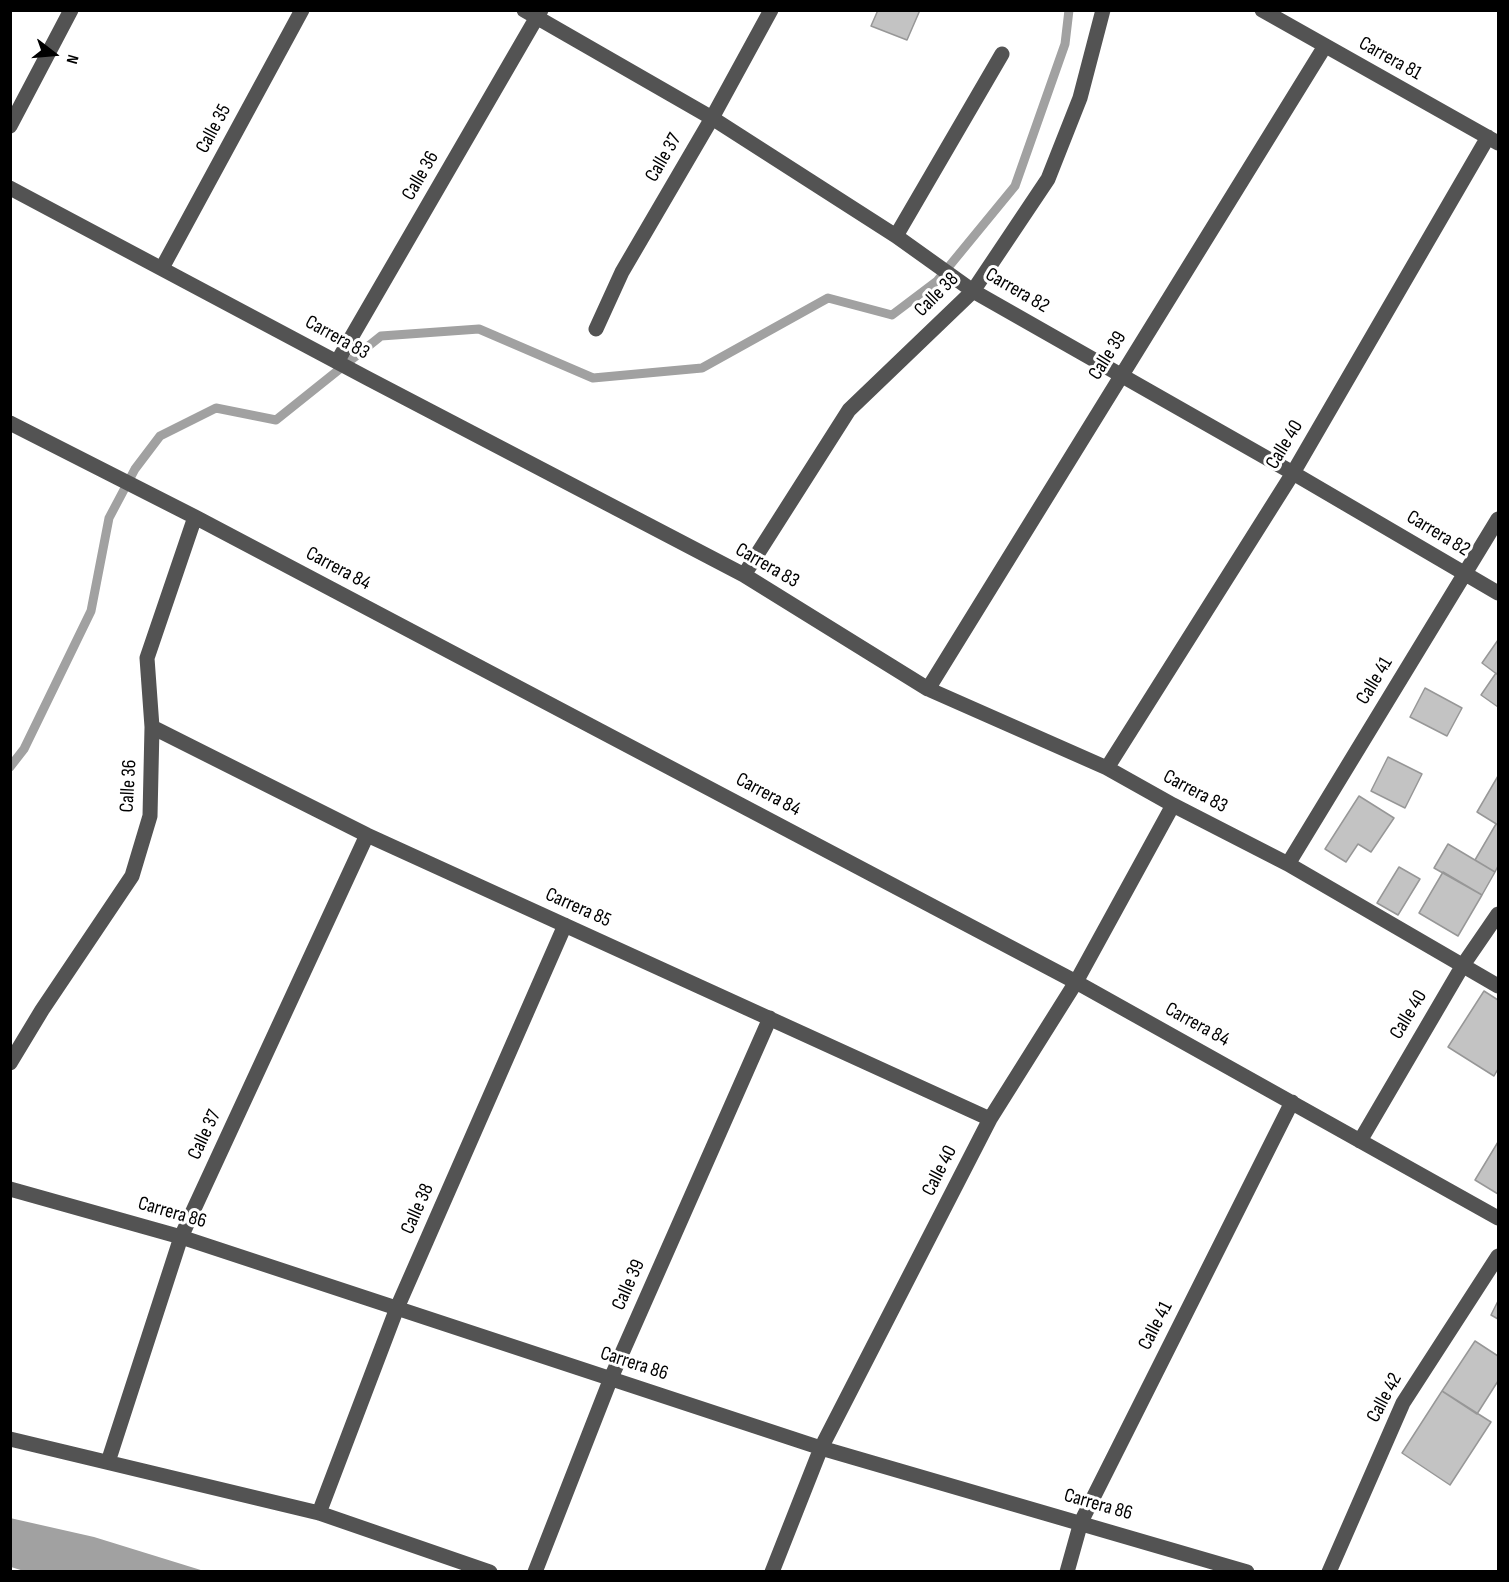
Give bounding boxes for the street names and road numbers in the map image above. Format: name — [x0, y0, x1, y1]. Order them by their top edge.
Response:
street label: Carrera 81 — [1354, 32, 1426, 86]
street label: Calle 35 — [191, 100, 237, 158]
street label: Calle 37 — [641, 129, 687, 187]
street label: Calle 36 — [397, 147, 445, 205]
street label: Carrera 82 — [981, 263, 1053, 319]
street label: Calle 38 — [910, 268, 964, 322]
street label: Carrera 83 — [301, 311, 373, 365]
street label: Calle 39 — [1084, 327, 1132, 385]
street label: Calle 40 — [1261, 416, 1309, 474]
street label: Carrera 82 — [1402, 506, 1474, 562]
street label: Carrera 83 — [731, 538, 803, 594]
street label: Carrera 84 — [301, 542, 375, 596]
street label: Calle 41 — [1352, 653, 1398, 709]
street label: Calle 36 — [116, 759, 142, 813]
street label: Carrera 83 — [1159, 765, 1231, 819]
street label: Carrera 84 — [731, 768, 805, 822]
street label: Carrera 85 — [541, 883, 615, 933]
street label: Calle 40 — [1385, 986, 1433, 1044]
street label: Carrera 84 — [1161, 998, 1233, 1052]
street label: Calle 37 — [183, 1106, 227, 1164]
street label: Calle 40 — [917, 1142, 963, 1200]
street label: Calle 38 — [396, 1180, 440, 1238]
street label: Carrera 86 — [135, 1192, 209, 1234]
street label: Calle 39 — [607, 1256, 651, 1314]
street label: Calle 41 — [1134, 1298, 1178, 1354]
street label: Carrera 86 — [597, 1342, 671, 1386]
street label: Calle 42 — [1362, 1369, 1408, 1427]
street label: Carrera 86 — [1061, 1484, 1135, 1526]

